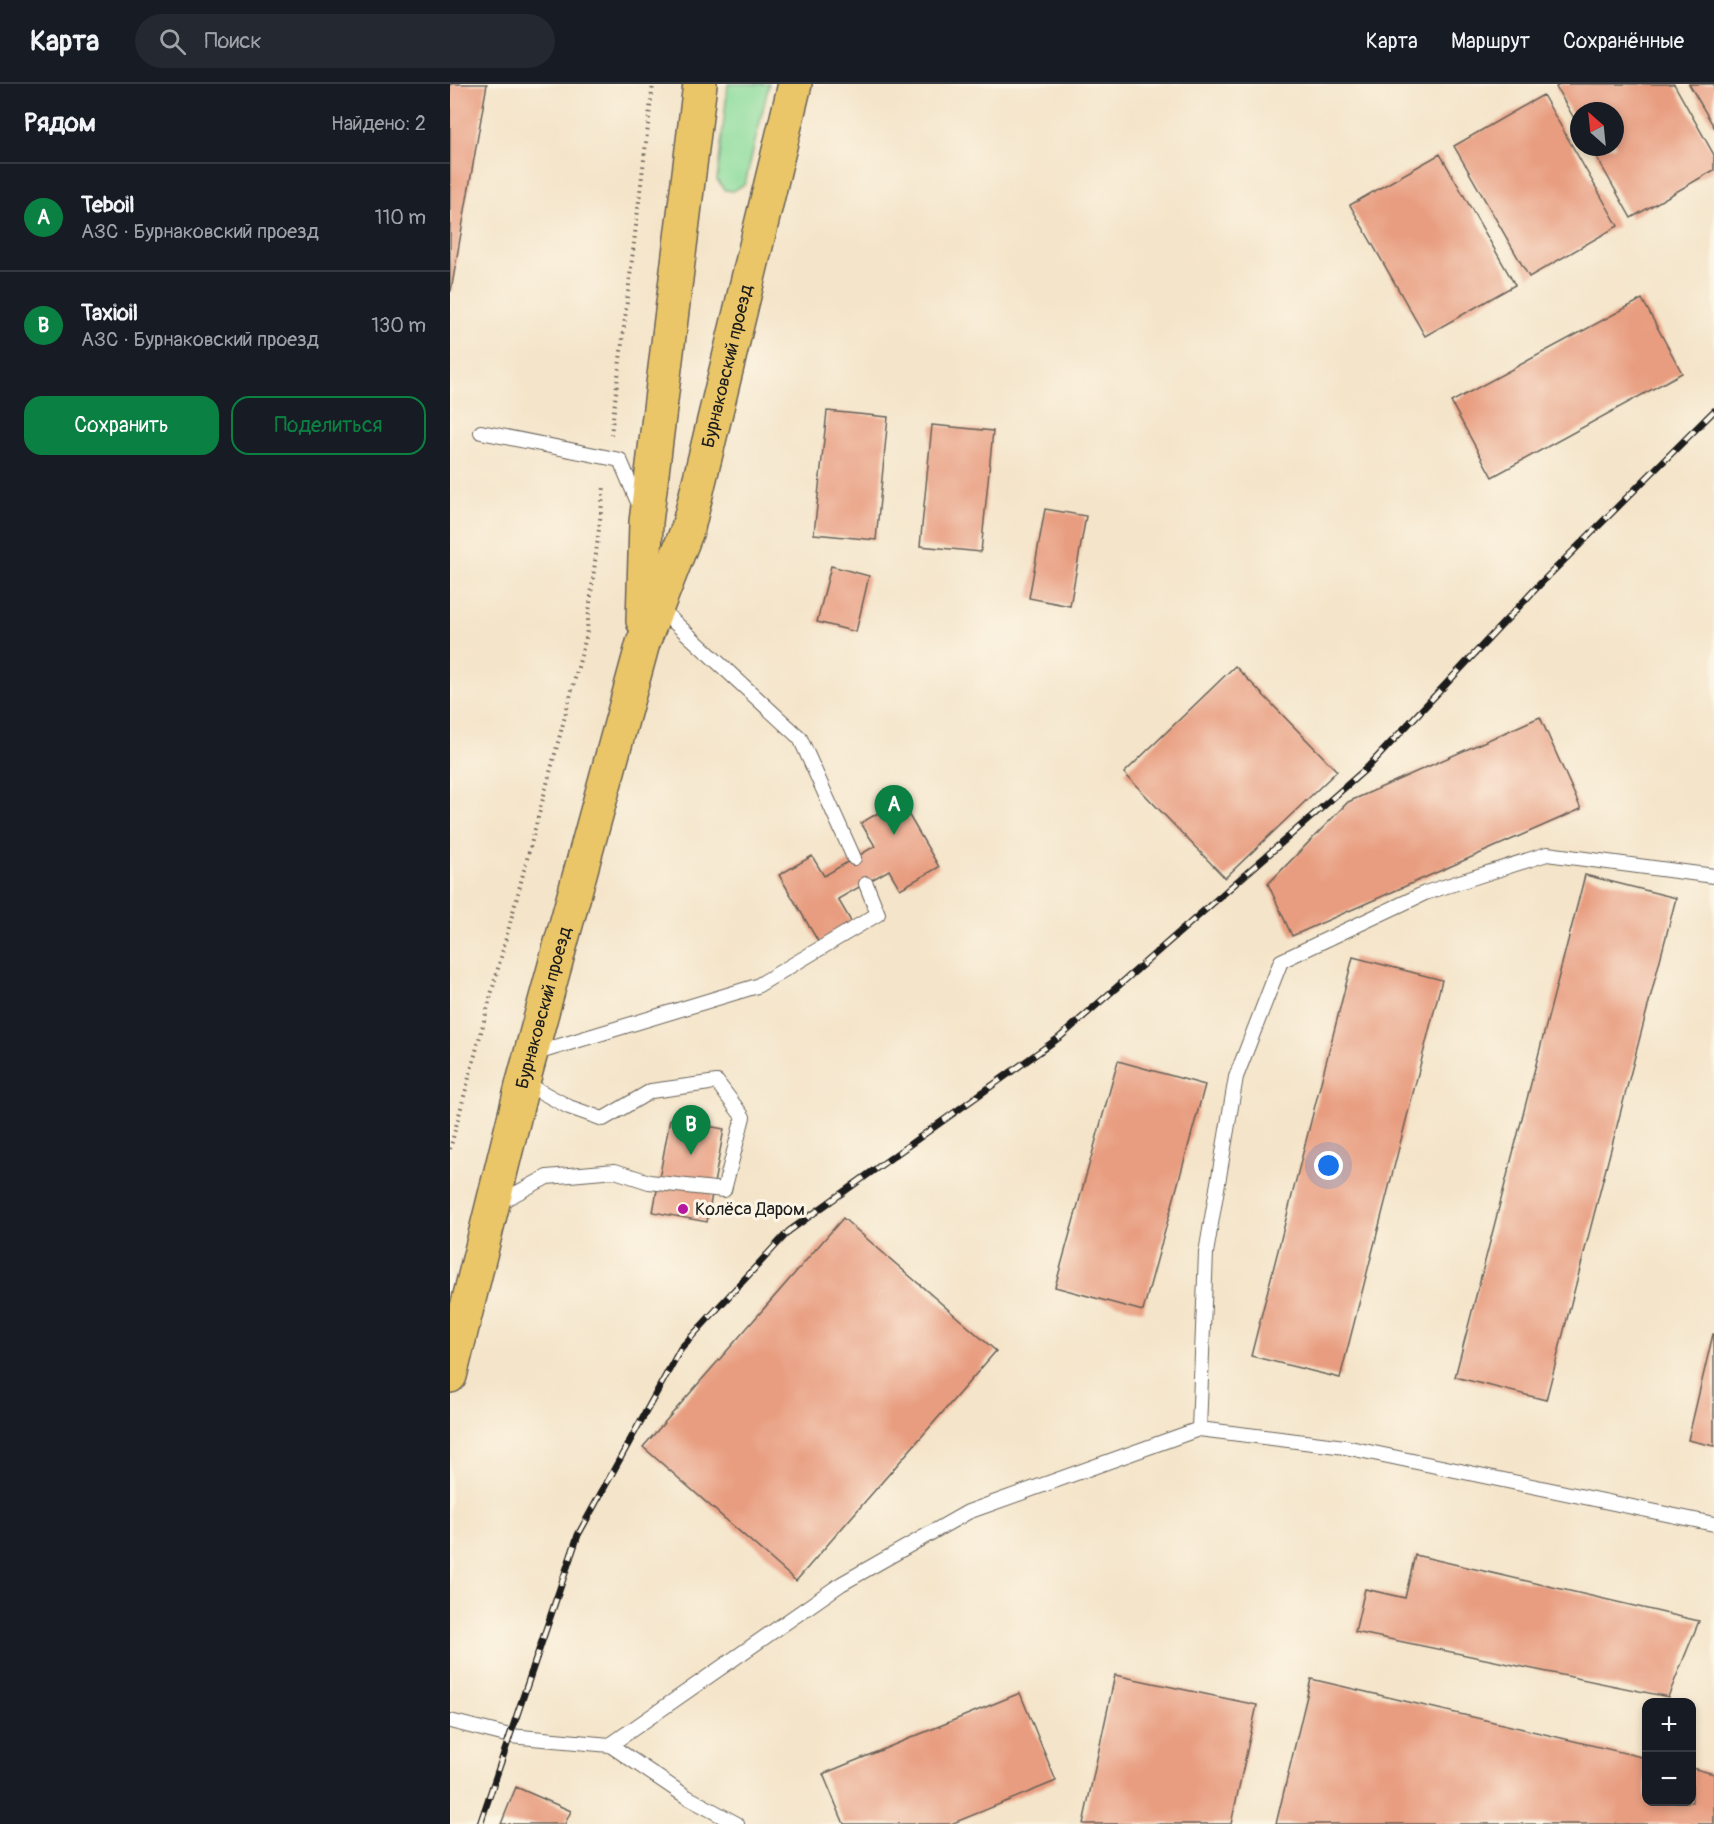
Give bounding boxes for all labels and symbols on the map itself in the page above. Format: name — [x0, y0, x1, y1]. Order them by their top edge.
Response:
north arrow — [1570, 102, 1624, 156]
street label: Бурнаковский проезд — [696, 282, 758, 450]
pin: A — [874, 786, 914, 835]
street label: Бурнаковский проезд — [510, 924, 576, 1091]
pin: B — [672, 1106, 710, 1155]
your location — [1314, 1151, 1343, 1180]
place label: Колёса Даром — [695, 1198, 805, 1221]
marker: Колёса Даром — [676, 1202, 690, 1216]

